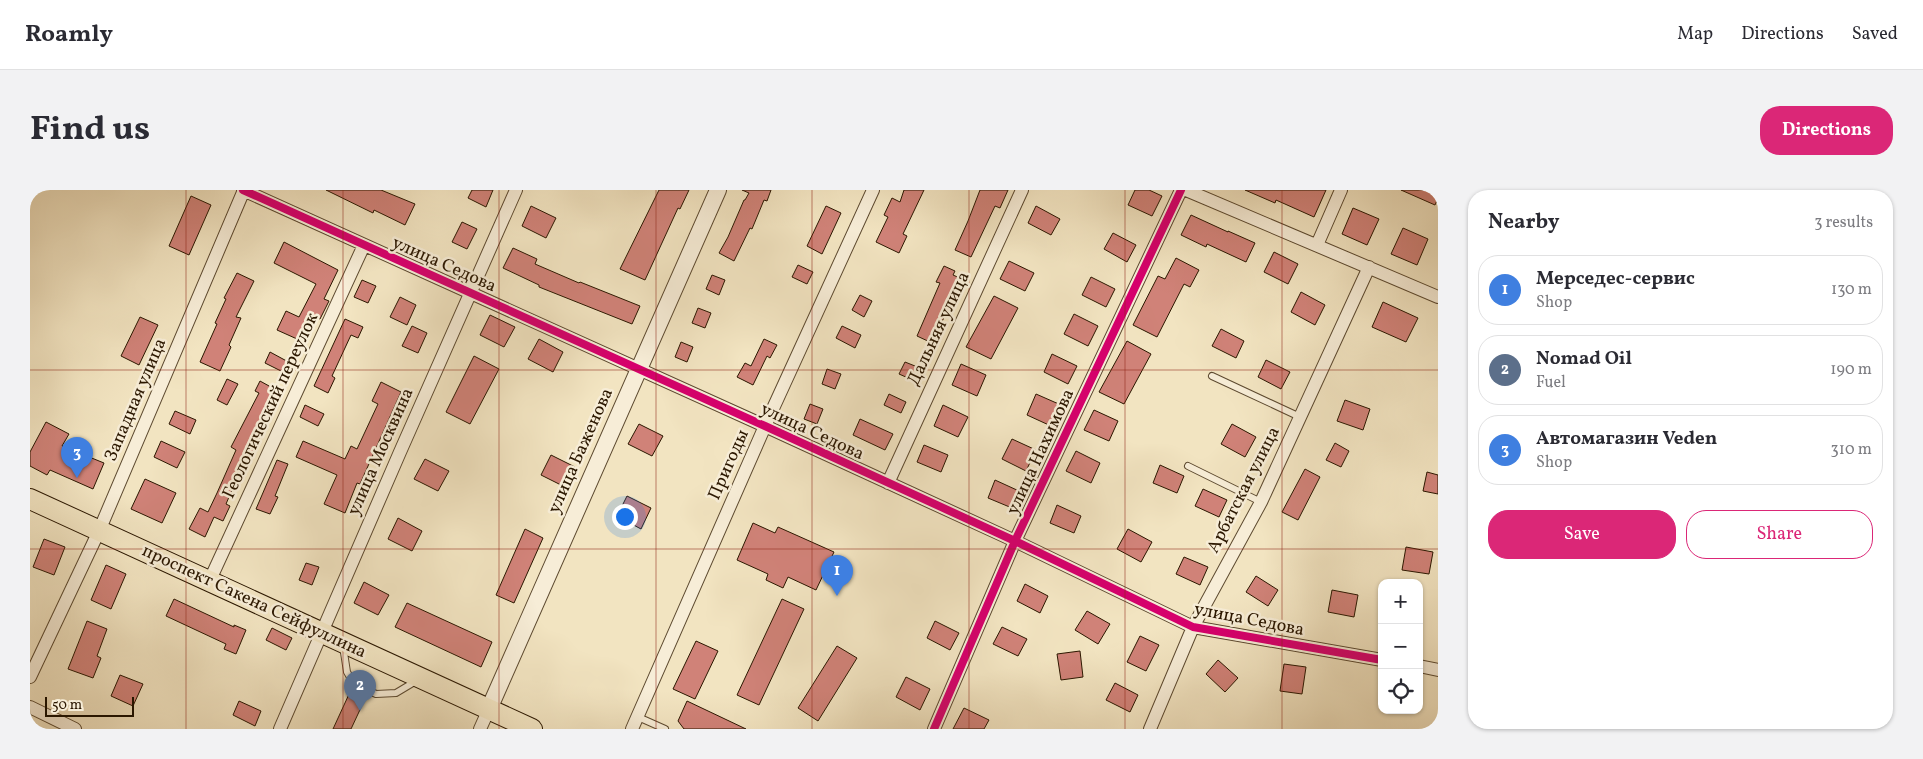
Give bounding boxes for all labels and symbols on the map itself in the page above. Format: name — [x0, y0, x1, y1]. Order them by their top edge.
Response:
street label: улица Седова — [388, 231, 500, 299]
street label: Дальняя улица — [902, 268, 976, 390]
street label: Геологический переулок — [217, 309, 325, 503]
street label: Западная улица — [99, 335, 173, 465]
street label: улица Москвина — [342, 384, 420, 520]
street label: улица Баженова — [542, 384, 620, 518]
street label: улица Нахимова — [1001, 385, 1081, 519]
street label: улица Седова — [756, 397, 868, 467]
street label: Арбатская улица — [1201, 422, 1287, 558]
street label: Пригоды — [702, 425, 756, 504]
pin: 3 — [61, 437, 93, 478]
your location — [612, 504, 638, 530]
street label: проспект Сакена Сейфуллина — [138, 539, 370, 665]
pin: 1 — [821, 555, 853, 596]
street label: улица Седова — [1192, 597, 1306, 643]
pin: 2 — [344, 670, 376, 711]
scale bar — [45, 694, 134, 717]

